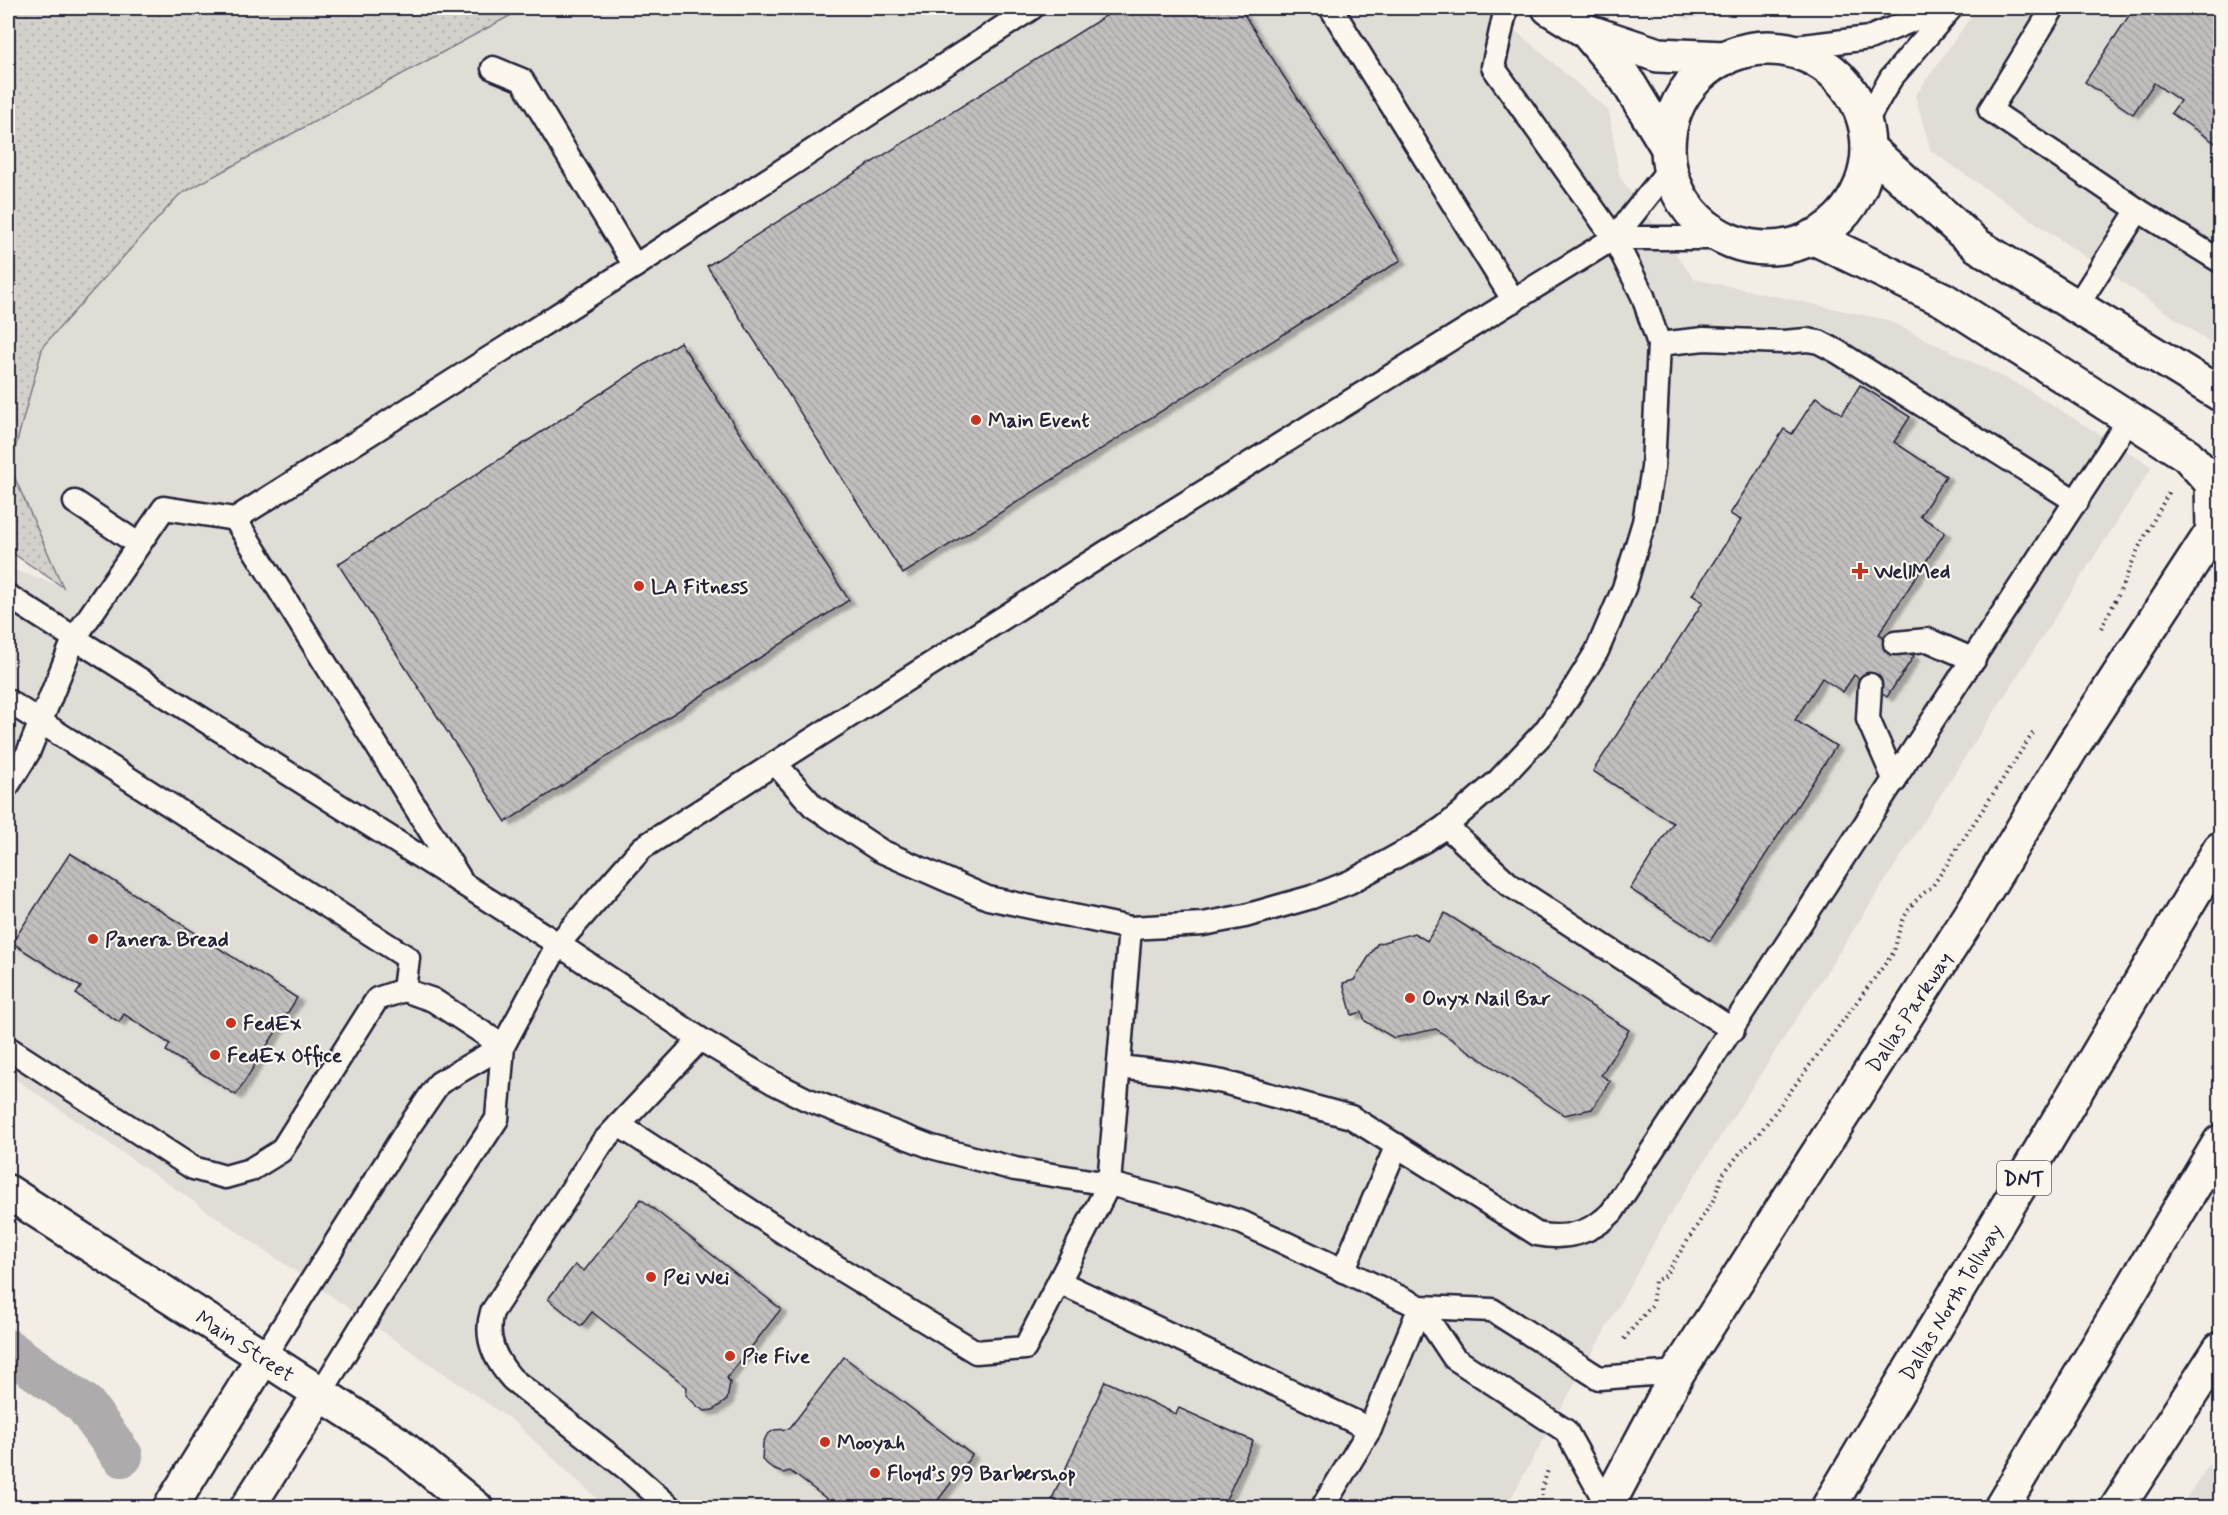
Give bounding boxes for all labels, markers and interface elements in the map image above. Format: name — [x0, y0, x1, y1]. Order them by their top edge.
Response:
place label: Main Event — [988, 407, 1089, 435]
marker: Main Event — [969, 413, 983, 427]
place label: WellMed — [1873, 558, 1950, 586]
marker: WellMed — [1851, 562, 1869, 580]
place label: LA Fitness — [651, 573, 749, 601]
marker: LA Fitness — [632, 579, 646, 593]
place label: Panera Bread — [105, 926, 229, 954]
marker: Panera Bread — [86, 932, 100, 946]
street label: Dallas Parkway — [1860, 947, 1959, 1078]
place label: Onyx Nail Bar — [1422, 985, 1551, 1013]
marker: Onyx Nail Bar — [1403, 991, 1417, 1005]
place label: FedEx — [243, 1010, 302, 1038]
marker: FedEx — [224, 1016, 238, 1030]
place label: FedEx Office — [227, 1042, 343, 1070]
marker: FedEx Office — [208, 1048, 222, 1062]
road number: DNT — [1997, 1161, 2051, 1195]
street label: Dallas North Tollway — [1894, 1219, 2010, 1386]
place label: Pei Wei — [663, 1264, 730, 1292]
marker: Pei Wei — [644, 1270, 658, 1284]
street label: Main Street — [190, 1304, 299, 1389]
place label: Pie Five — [742, 1343, 811, 1371]
marker: Pie Five — [723, 1349, 737, 1363]
place label: Mooyah — [837, 1429, 905, 1457]
marker: Mooyah — [818, 1435, 832, 1449]
place label: Floyd’s 99 Barbershop — [887, 1460, 1076, 1488]
marker: Floyd’s 99 Barbershop — [868, 1466, 882, 1480]

